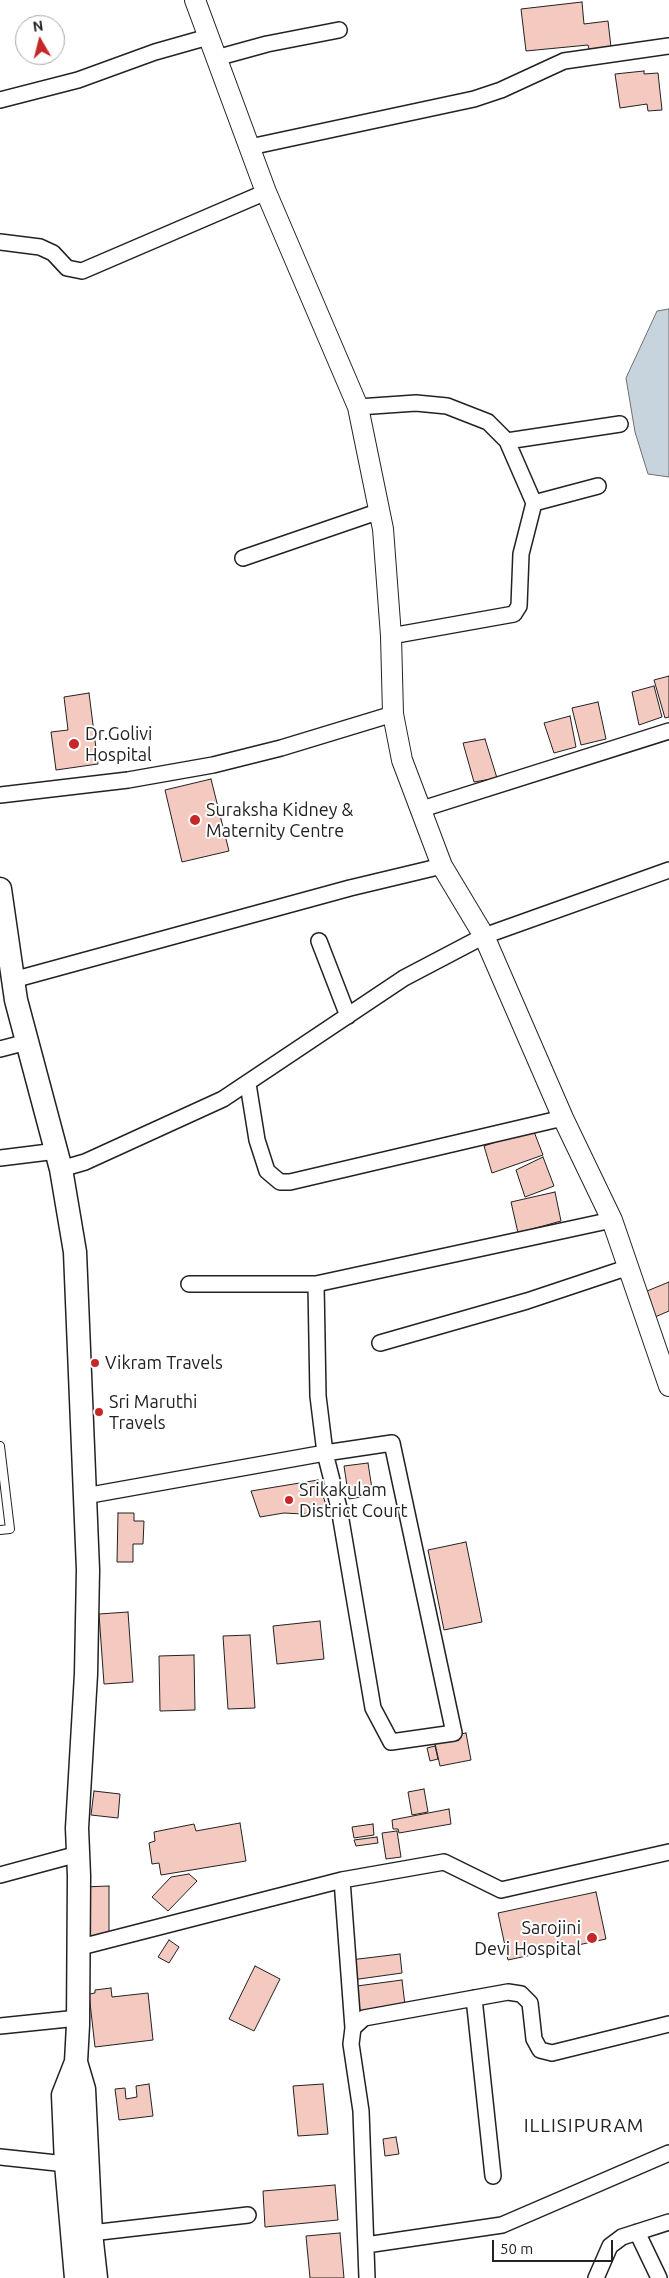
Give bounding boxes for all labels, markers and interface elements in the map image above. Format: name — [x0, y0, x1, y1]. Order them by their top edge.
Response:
north arrow — [15, 15, 65, 65]
text: N — [32, 17, 44, 35]
place label: Dr.Golivi Hospital — [85, 723, 152, 766]
marker: Dr.Golivi Hospital — [67, 737, 81, 751]
place label: Suraksha Kidney & Maternity Centre — [206, 799, 353, 842]
marker: Suraksha Kidney & Maternity Centre — [188, 813, 202, 827]
place label: Vikram Travels — [105, 1352, 223, 1374]
marker: Vikram Travels — [89, 1357, 101, 1369]
place label: Sri Maruthi Travels — [109, 1391, 197, 1434]
marker: Sri Maruthi Travels — [93, 1406, 105, 1418]
place label: Srikakulam District Court — [299, 1479, 407, 1522]
marker: Srikakulam District Court — [283, 1494, 295, 1506]
place label: Sarojini Devi Hospital — [474, 1917, 581, 1960]
marker: Sarojini Devi Hospital — [585, 1931, 599, 1945]
district label: ILLISIPURAM — [522, 2115, 646, 2137]
scale bar — [494, 2230, 615, 2262]
text: 50 m — [500, 2240, 533, 2257]

